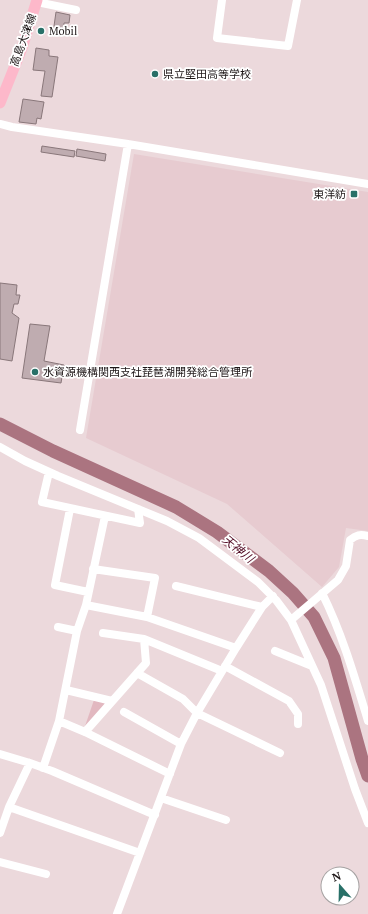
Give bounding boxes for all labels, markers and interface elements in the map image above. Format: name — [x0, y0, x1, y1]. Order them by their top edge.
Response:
street label: 高島大津線 — [7, 12, 39, 68]
place label: Mobil — [49, 24, 77, 38]
marker: Mobil — [36, 26, 46, 36]
place label: 県立堅田高等学校 — [163, 67, 251, 81]
marker: 県立堅田高等学校 — [150, 69, 160, 79]
place label: 東洋紡 — [313, 187, 346, 201]
marker: 東洋紡 — [349, 189, 359, 199]
place label: 水資源機構関西支社琵琶湖開発総合管理所 — [43, 365, 253, 379]
marker: 水資源機構関西支社琵琶湖開発総合管理所 — [30, 367, 40, 377]
water label: 天神川 — [220, 531, 259, 567]
north arrow — [320, 866, 360, 906]
text: N — [330, 868, 344, 885]

